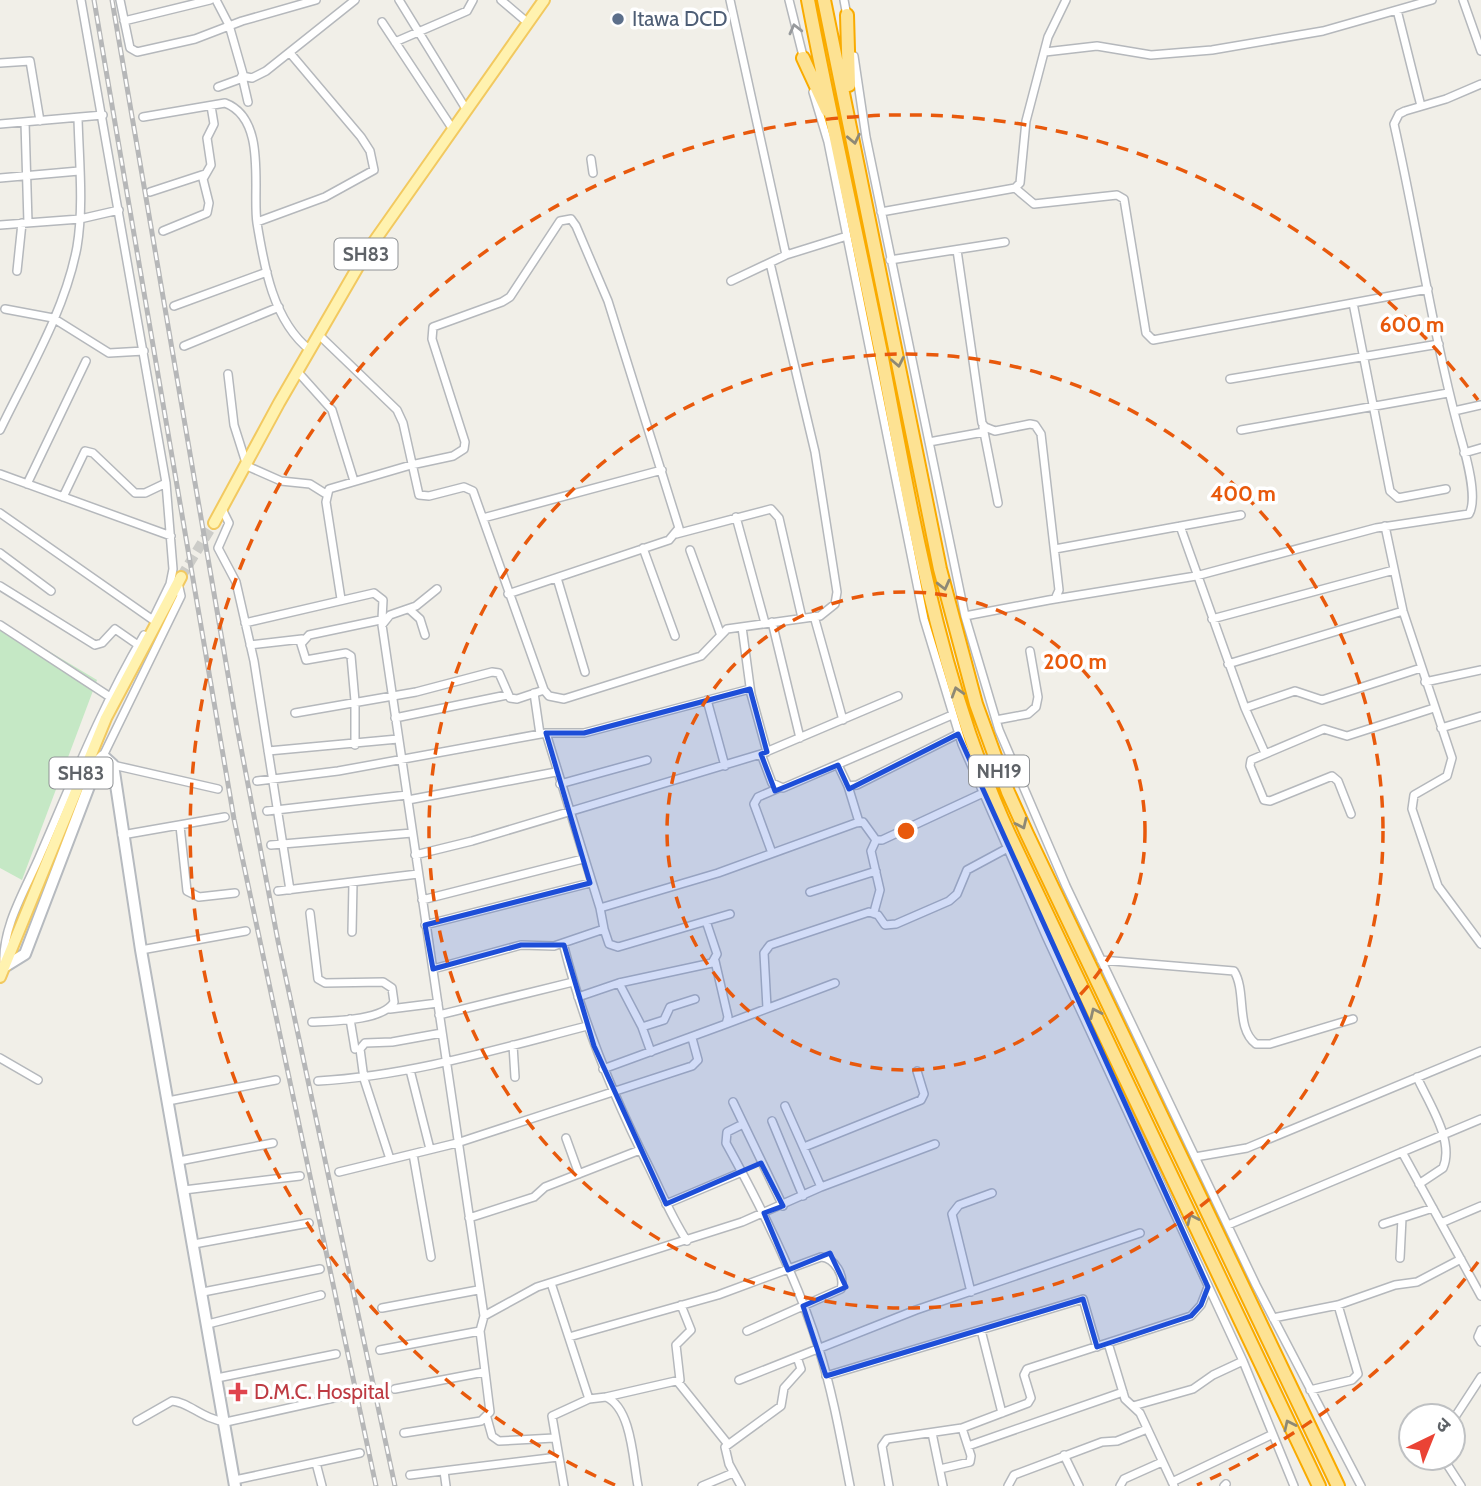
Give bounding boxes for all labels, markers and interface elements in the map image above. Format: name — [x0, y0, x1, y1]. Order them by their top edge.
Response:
place label: Itawa DCD — [632, 6, 727, 31]
marker: Itawa DCD — [610, 11, 626, 27]
one-way arrow — [789, 23, 804, 35]
one-way arrow — [846, 133, 860, 145]
road number: SH83 — [334, 238, 398, 270]
text: 600 m — [1380, 312, 1444, 337]
one-way arrow — [890, 356, 905, 368]
text: 400 m — [1210, 481, 1276, 506]
one-way arrow — [936, 579, 950, 591]
text: 200 m — [1043, 649, 1107, 674]
one-way arrow — [950, 687, 965, 699]
road number: NH19 — [969, 756, 1029, 786]
road number: SH83 — [50, 758, 112, 788]
one-way arrow — [1014, 816, 1028, 829]
centre of rings — [894, 819, 918, 843]
one-way arrow — [1089, 1008, 1103, 1020]
one-way arrow — [1186, 1214, 1200, 1226]
place label: D.M.C. Hospital — [254, 1379, 390, 1404]
marker: D.M.C. Hospital — [228, 1382, 248, 1402]
north arrow — [1397, 1402, 1467, 1472]
text: उ — [1431, 1413, 1456, 1438]
one-way arrow — [1283, 1420, 1297, 1432]

